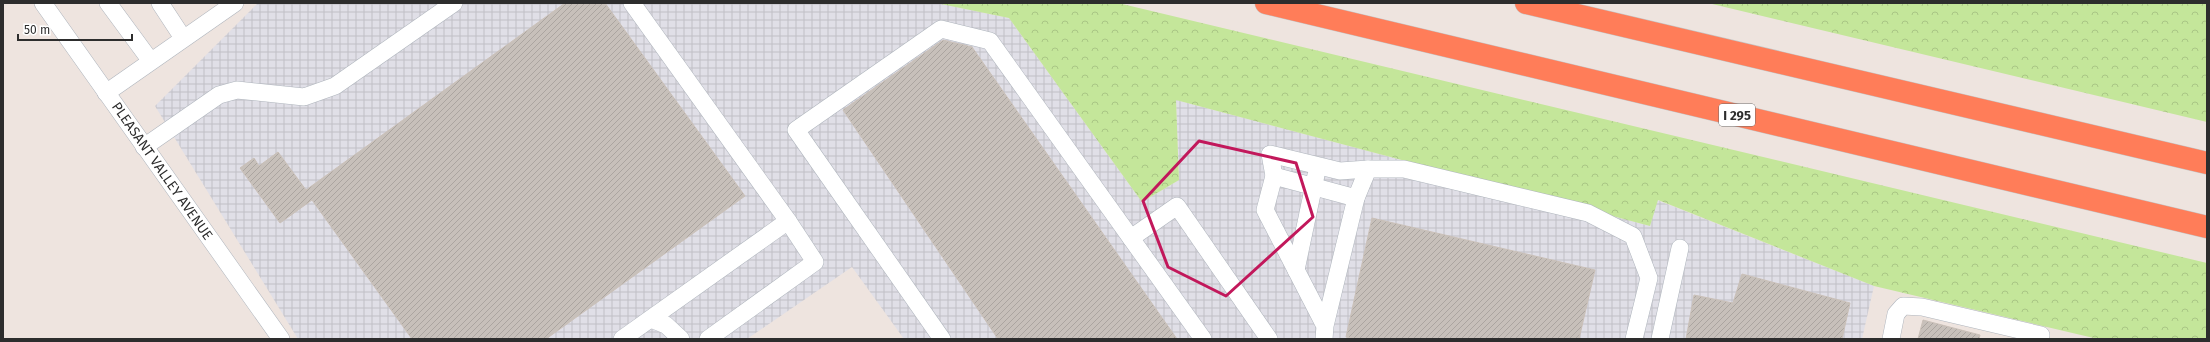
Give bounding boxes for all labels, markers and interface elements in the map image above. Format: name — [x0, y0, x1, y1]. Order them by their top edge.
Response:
scale bar — [18, 16, 132, 42]
text: 50 m — [24, 23, 50, 37]
street label: PLEASANT VALLEY AVENUE — [108, 99, 216, 243]
road number: I 295 — [1719, 104, 1755, 126]

